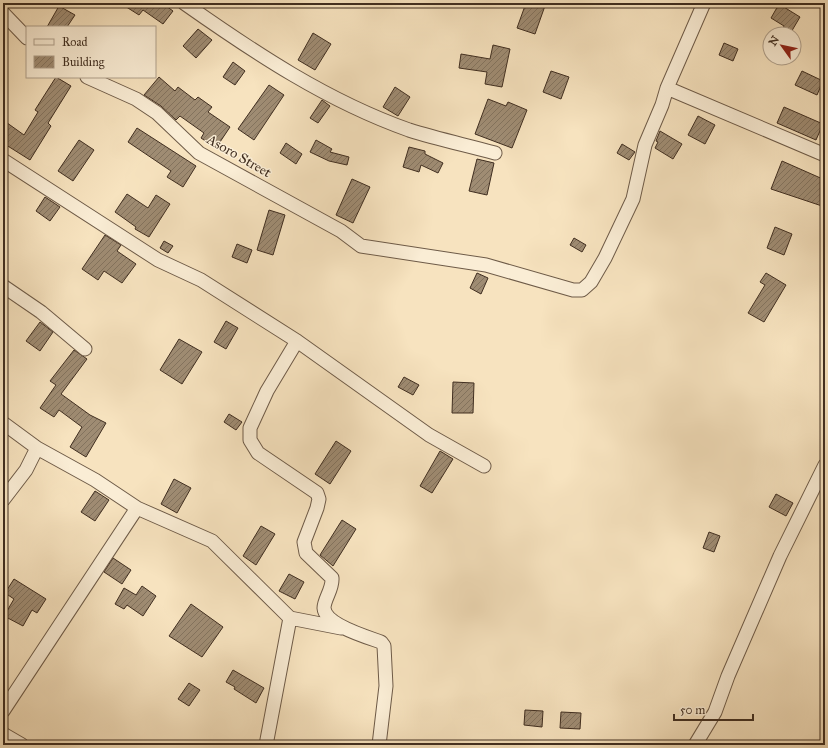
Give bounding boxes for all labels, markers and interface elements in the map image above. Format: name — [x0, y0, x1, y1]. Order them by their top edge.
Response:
legend — [26, 26, 156, 78]
north arrow — [762, 26, 802, 66]
text: N — [766, 33, 782, 48]
text: Road — [62, 35, 88, 49]
text: Building — [62, 55, 105, 70]
street label: Asoro Street — [203, 130, 274, 181]
scale bar — [674, 696, 753, 722]
text: 50 m — [680, 703, 705, 717]

